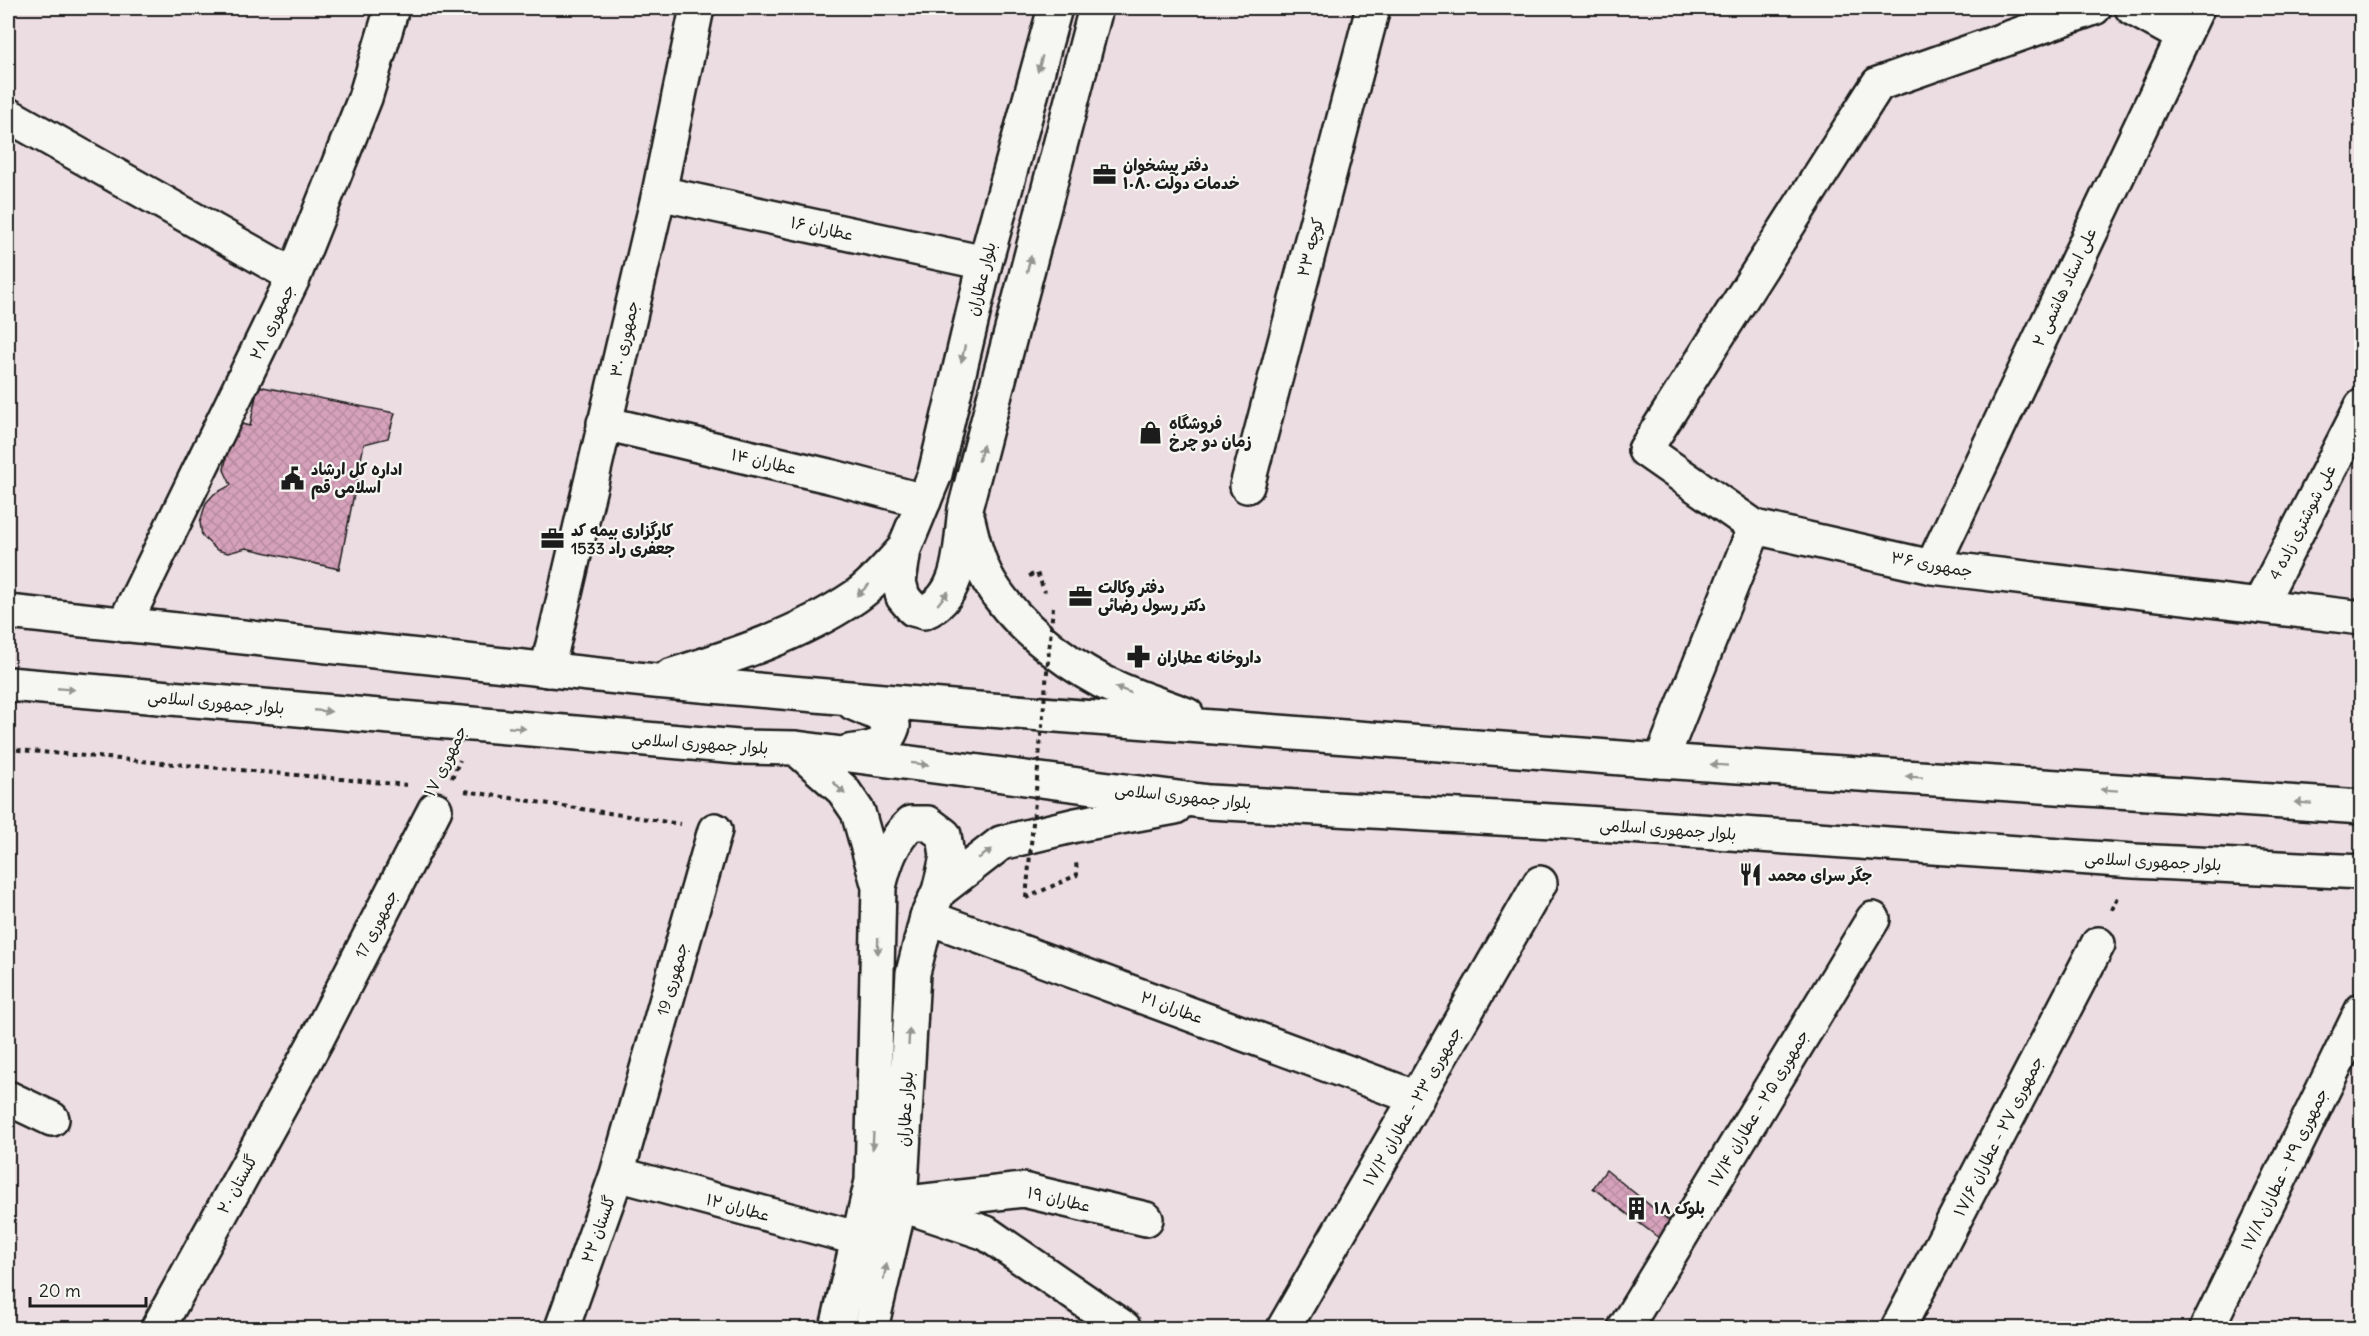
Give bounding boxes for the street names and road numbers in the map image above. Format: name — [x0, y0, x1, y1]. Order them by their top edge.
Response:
street label: عطاران ۱۶ — [789, 212, 855, 244]
street label: کوچه ۲۳ — [1293, 215, 1328, 279]
street label: علی استاد هاشمی ۲ — [2028, 225, 2101, 350]
street label: بلوار عطاران — [962, 240, 1001, 318]
street label: جمهوری ۲۸ — [245, 281, 300, 364]
street label: جمهوری ۳۰ — [605, 299, 643, 379]
street label: عطاران ۱۴ — [729, 444, 799, 478]
street label: علی شوشتری زاده 4 — [2264, 461, 2341, 583]
street label: جمهوری ۳۶ — [1889, 547, 1974, 582]
street label: بلوار جمهوری اسلامی — [147, 686, 285, 719]
street label: جمهوری ۱۷ — [419, 722, 472, 800]
street label: بلوار جمهوری اسلامی — [631, 728, 769, 759]
street label: بلوار جمهوری اسلامی — [1114, 779, 1252, 814]
street label: بلوار جمهوری اسلامی — [1599, 814, 1737, 845]
street label: بلوار جمهوری اسلامی — [2084, 847, 2222, 876]
street label: جمهوری 17 — [350, 887, 403, 962]
street label: جمهوری 19 — [652, 940, 693, 1018]
street label: عطاران ۲۱ — [1138, 986, 1206, 1028]
street label: جمهوری ۲۳ - عطاران ۱۷/۲ — [1358, 1023, 1467, 1190]
street label: جمهوری ۲۵ - عطاران ۱۷/۴ — [1703, 1026, 1814, 1191]
street label: جمهوری ۲۷ - عطاران ۱۷/۶ — [1949, 1052, 2048, 1220]
street label: بلوار عطاران — [893, 1071, 918, 1147]
street label: جمهوری ۲۹ - عطاران ۱۷/۸ — [2236, 1085, 2333, 1254]
street label: گلستان ۲۰ — [213, 1151, 261, 1217]
street label: عطاران ۱۹ — [1025, 1182, 1093, 1216]
street label: عطاران ۱۲ — [704, 1189, 772, 1225]
street label: گلستان ۲۲ — [577, 1192, 619, 1265]

